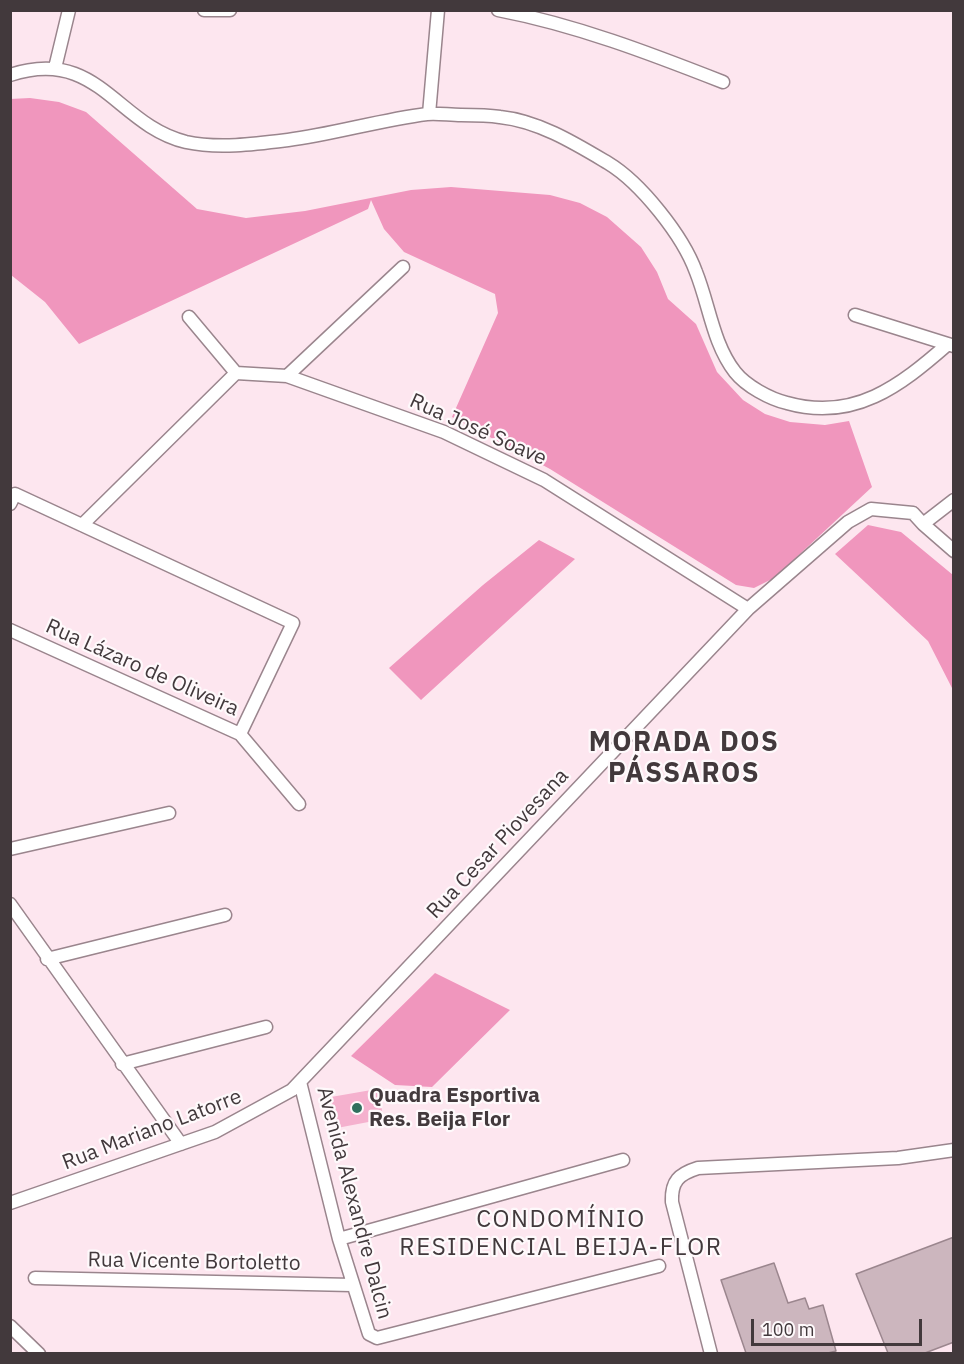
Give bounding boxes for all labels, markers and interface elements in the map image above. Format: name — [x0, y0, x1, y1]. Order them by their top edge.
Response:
street label: Rua José Soave — [406, 389, 550, 471]
street label: Rua Lázaro de Oliveira — [41, 614, 243, 722]
district label: MORADA DOS PÁSSAROS — [589, 727, 779, 790]
street label: Rua Cesar Piovesana — [422, 764, 574, 924]
place label: Quadra Esportiva Res. Beija Flor — [369, 1083, 540, 1133]
street label: Rua Mariano Latorre — [59, 1084, 245, 1176]
street label: Avenida Alexandre Dalcin — [311, 1084, 397, 1322]
marker: Quadra Esportiva Res. Beija Flor — [350, 1101, 364, 1115]
district label: CONDOMÍNIO RESIDENCIAL BEIJA-FLOR — [399, 1206, 723, 1262]
street label: Rua Vicente Bortoletto — [87, 1248, 301, 1276]
scale bar — [754, 1307, 925, 1345]
text: 100 m — [762, 1318, 814, 1341]

